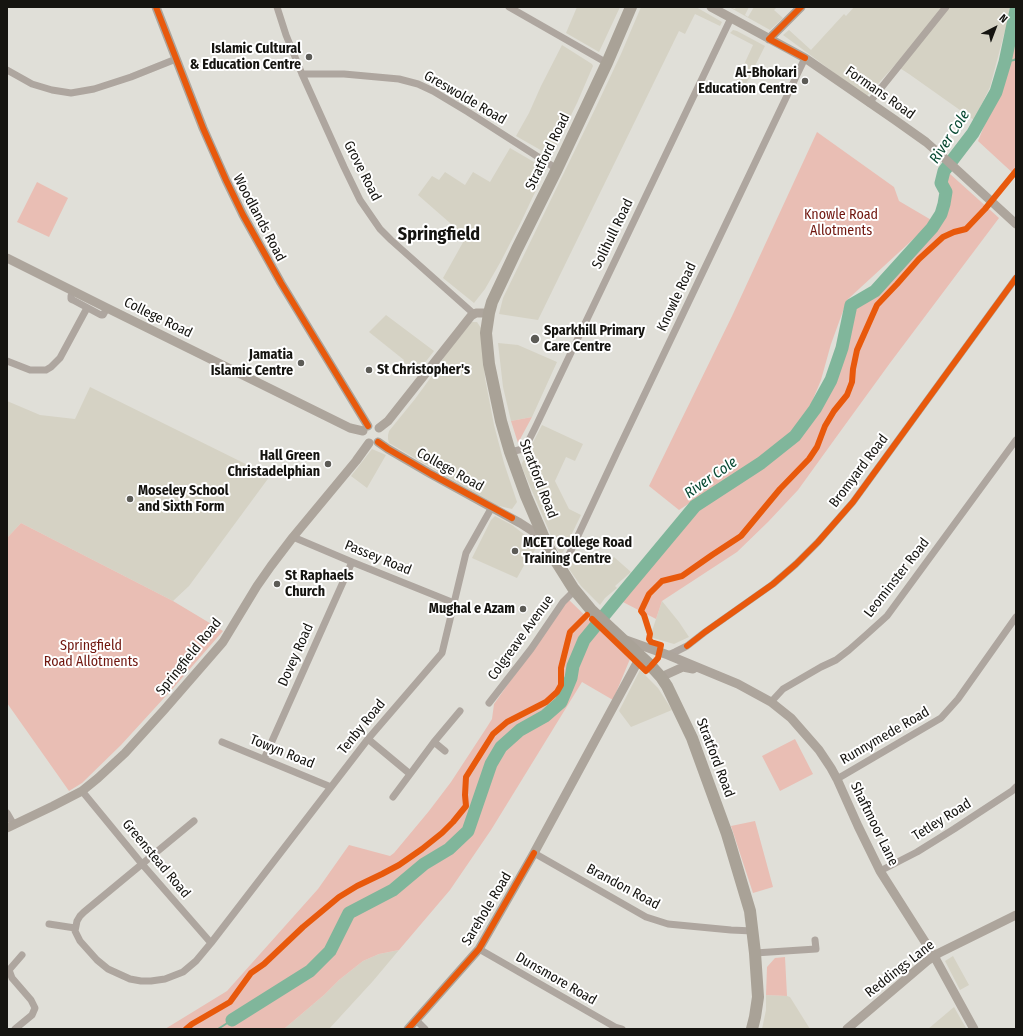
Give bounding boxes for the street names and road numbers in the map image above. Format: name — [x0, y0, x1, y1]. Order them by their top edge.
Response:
street label: Formans Road — [842, 63, 918, 123]
street label: Greswolde Road — [421, 68, 509, 128]
street label: Stratford Road — [522, 111, 574, 193]
street label: Grove Road — [340, 138, 384, 204]
street label: Woodlands Road — [229, 172, 289, 264]
street label: Solihull Road — [589, 196, 637, 272]
street label: Knowle Road — [654, 260, 700, 334]
street label: College Road — [121, 294, 195, 342]
street label: Bromyard Road — [826, 431, 892, 511]
street label: Stratford Road — [515, 437, 561, 521]
street label: College Road — [414, 445, 486, 495]
street label: Leominster Road — [861, 535, 933, 621]
street label: Passey Road — [342, 537, 414, 579]
street label: Colgreave Avenue — [485, 592, 557, 684]
street label: Springfield Road — [153, 615, 225, 699]
street label: Dovey Road — [275, 621, 317, 689]
street label: Tenby Road — [335, 696, 389, 758]
street label: Runnymede Road — [837, 704, 933, 768]
street label: Stratford Road — [692, 716, 738, 800]
street label: Towyn Road — [247, 731, 317, 773]
street label: Shaftmoor Lane — [847, 779, 901, 869]
street label: Tetley Road — [910, 795, 974, 845]
street label: Greenstead Road — [118, 816, 194, 902]
street label: Brandon Road — [583, 861, 663, 913]
street label: Sarehole Road — [458, 869, 516, 949]
street label: Reddings Lane — [862, 937, 938, 1001]
street label: Dunsmore Road — [513, 949, 599, 1009]

